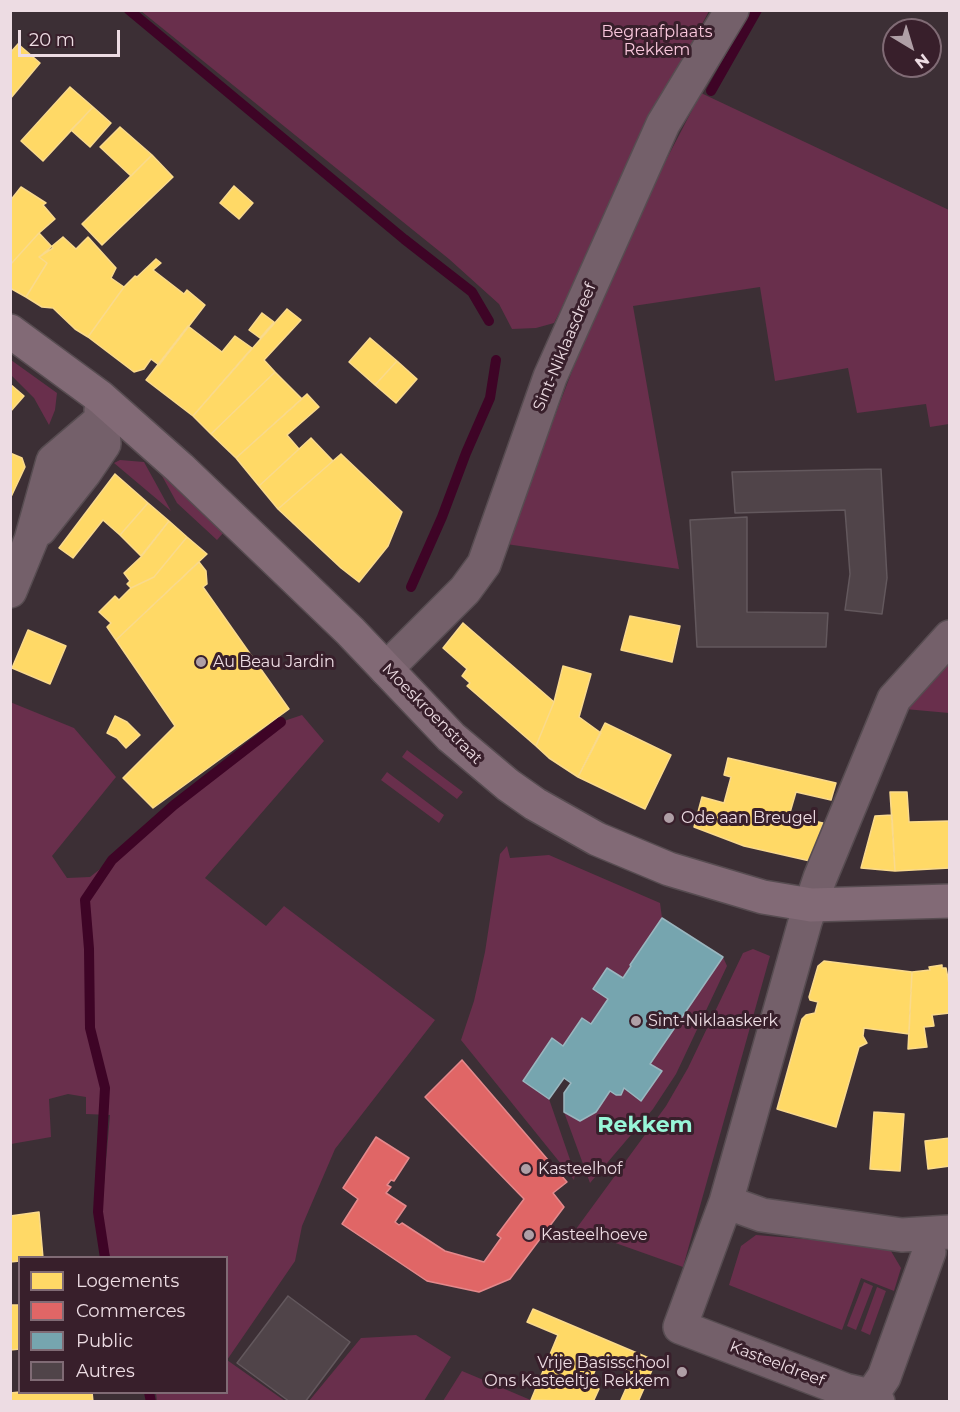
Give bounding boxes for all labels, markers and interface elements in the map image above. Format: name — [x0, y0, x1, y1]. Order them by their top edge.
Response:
scale bar — [21, 18, 123, 56]
north arrow — [882, 18, 942, 78]
park label: Begraafplaats Rekkem — [601, 22, 713, 60]
text: 20 m — [29, 29, 75, 51]
text: N — [911, 50, 933, 72]
street label: Sint-Niklaasdreef — [529, 280, 601, 414]
place label: Au Beau Jardin — [213, 652, 335, 672]
marker: Au Beau Jardin — [194, 655, 208, 669]
street label: Moeskroenstraat — [378, 660, 486, 768]
place label: Ode aan Breugel — [681, 808, 817, 828]
marker: Ode aan Breugel — [662, 811, 676, 825]
place label: Sint-Niklaaskerk — [648, 1011, 778, 1031]
marker: Sint-Niklaaskerk — [629, 1014, 643, 1028]
district label: Rekkem — [597, 1113, 693, 1139]
place label: Kasteelhof — [538, 1159, 623, 1179]
marker: Kasteelhof — [519, 1162, 533, 1176]
place label: Kasteelhoeve — [541, 1225, 648, 1245]
marker: Kasteelhoeve — [522, 1228, 536, 1242]
legend — [18, 1256, 228, 1394]
text: Logements — [76, 1270, 179, 1292]
text: Commerces — [76, 1300, 185, 1322]
text: Public — [76, 1330, 133, 1352]
street label: Kasteeldreef — [727, 1337, 827, 1391]
place label: Vrije Basisschool Ons Kasteeltje Rekkem — [484, 1353, 670, 1391]
text: Autres — [76, 1360, 135, 1382]
marker: Vrije Basisschool Ons Kasteeltje Rekkem — [675, 1365, 689, 1379]

